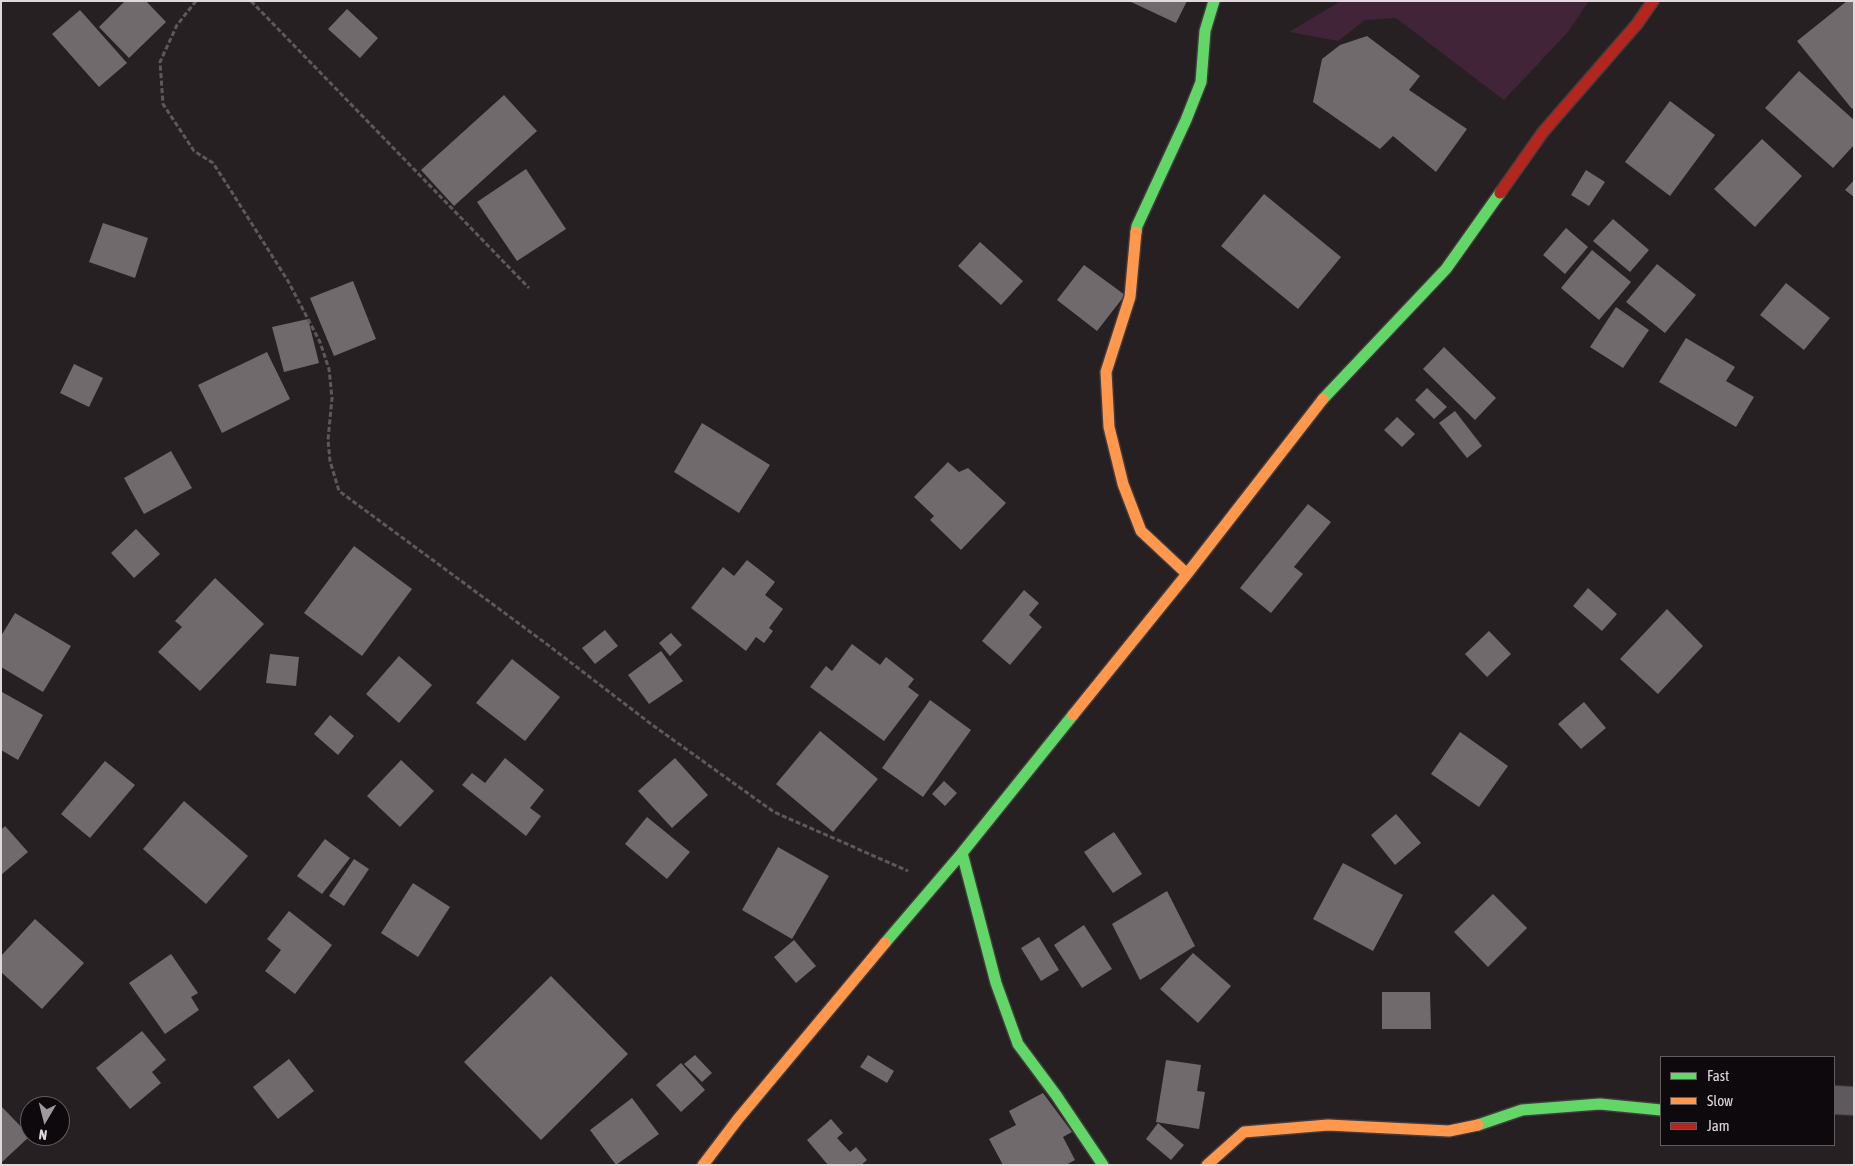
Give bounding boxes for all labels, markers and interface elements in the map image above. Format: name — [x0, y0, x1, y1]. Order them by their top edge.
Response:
legend — [1660, 1056, 1835, 1146]
text: Fast — [1707, 1067, 1729, 1084]
text: Slow — [1707, 1092, 1733, 1109]
north arrow — [20, 1096, 70, 1146]
text: Jam — [1707, 1117, 1730, 1134]
text: N — [38, 1126, 48, 1143]

